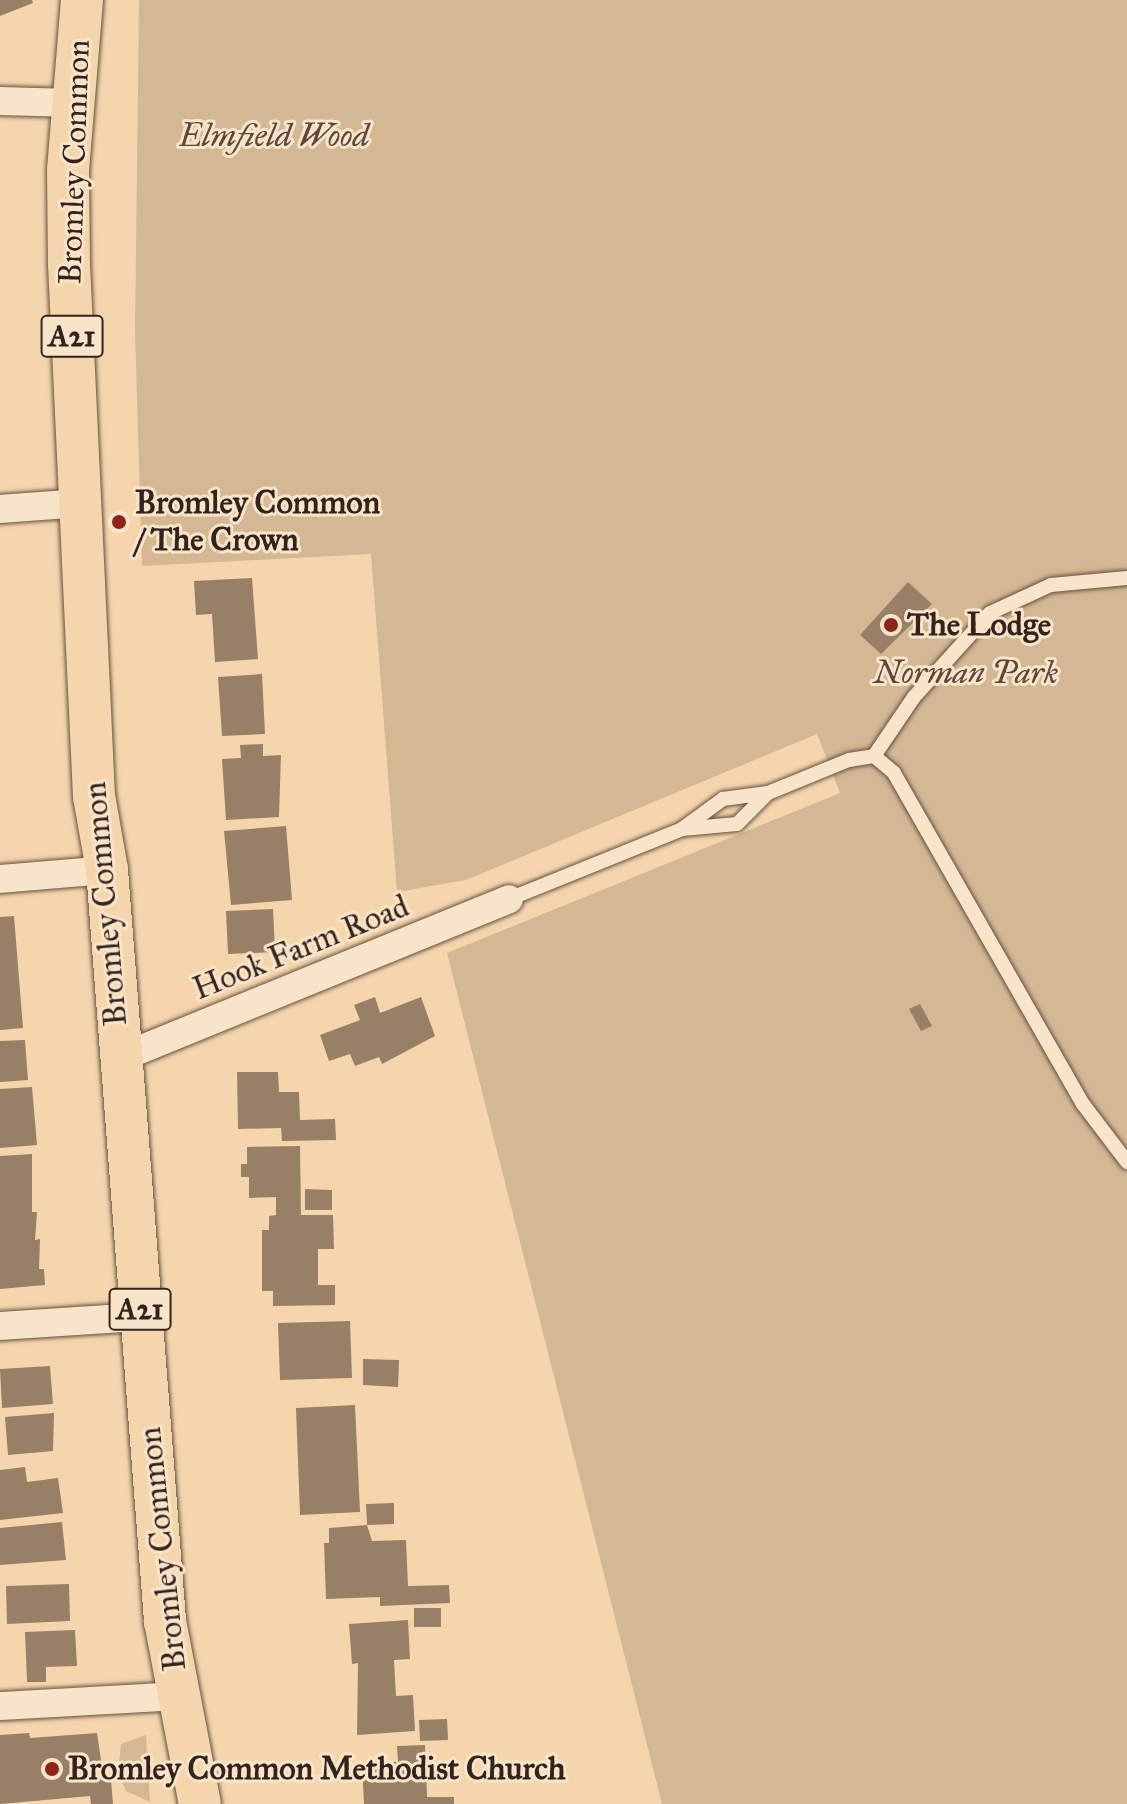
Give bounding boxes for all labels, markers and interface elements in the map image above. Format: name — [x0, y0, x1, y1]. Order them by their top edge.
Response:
street label: Bromley Common — [52, 39, 98, 285]
park label: Elmfield Wood — [179, 117, 369, 155]
road number: A21 — [40, 310, 104, 362]
place label: Bromley Common / The Crown — [135, 485, 380, 560]
marker: Bromley Common / The Crown — [110, 513, 128, 531]
place label: The Lodge — [907, 606, 1051, 644]
marker: The Lodge — [882, 616, 900, 634]
park label: Norman Park — [874, 654, 1058, 692]
street label: Bromley Common — [76, 780, 136, 1028]
street label: Hook Farm Road — [188, 887, 414, 1009]
road number: A21 — [108, 1283, 172, 1335]
street label: Bromley Common — [131, 1425, 195, 1673]
place label: Bromley Common Methodist Church — [68, 1750, 566, 1788]
marker: Bromley Common Methodist Church — [43, 1760, 61, 1778]

